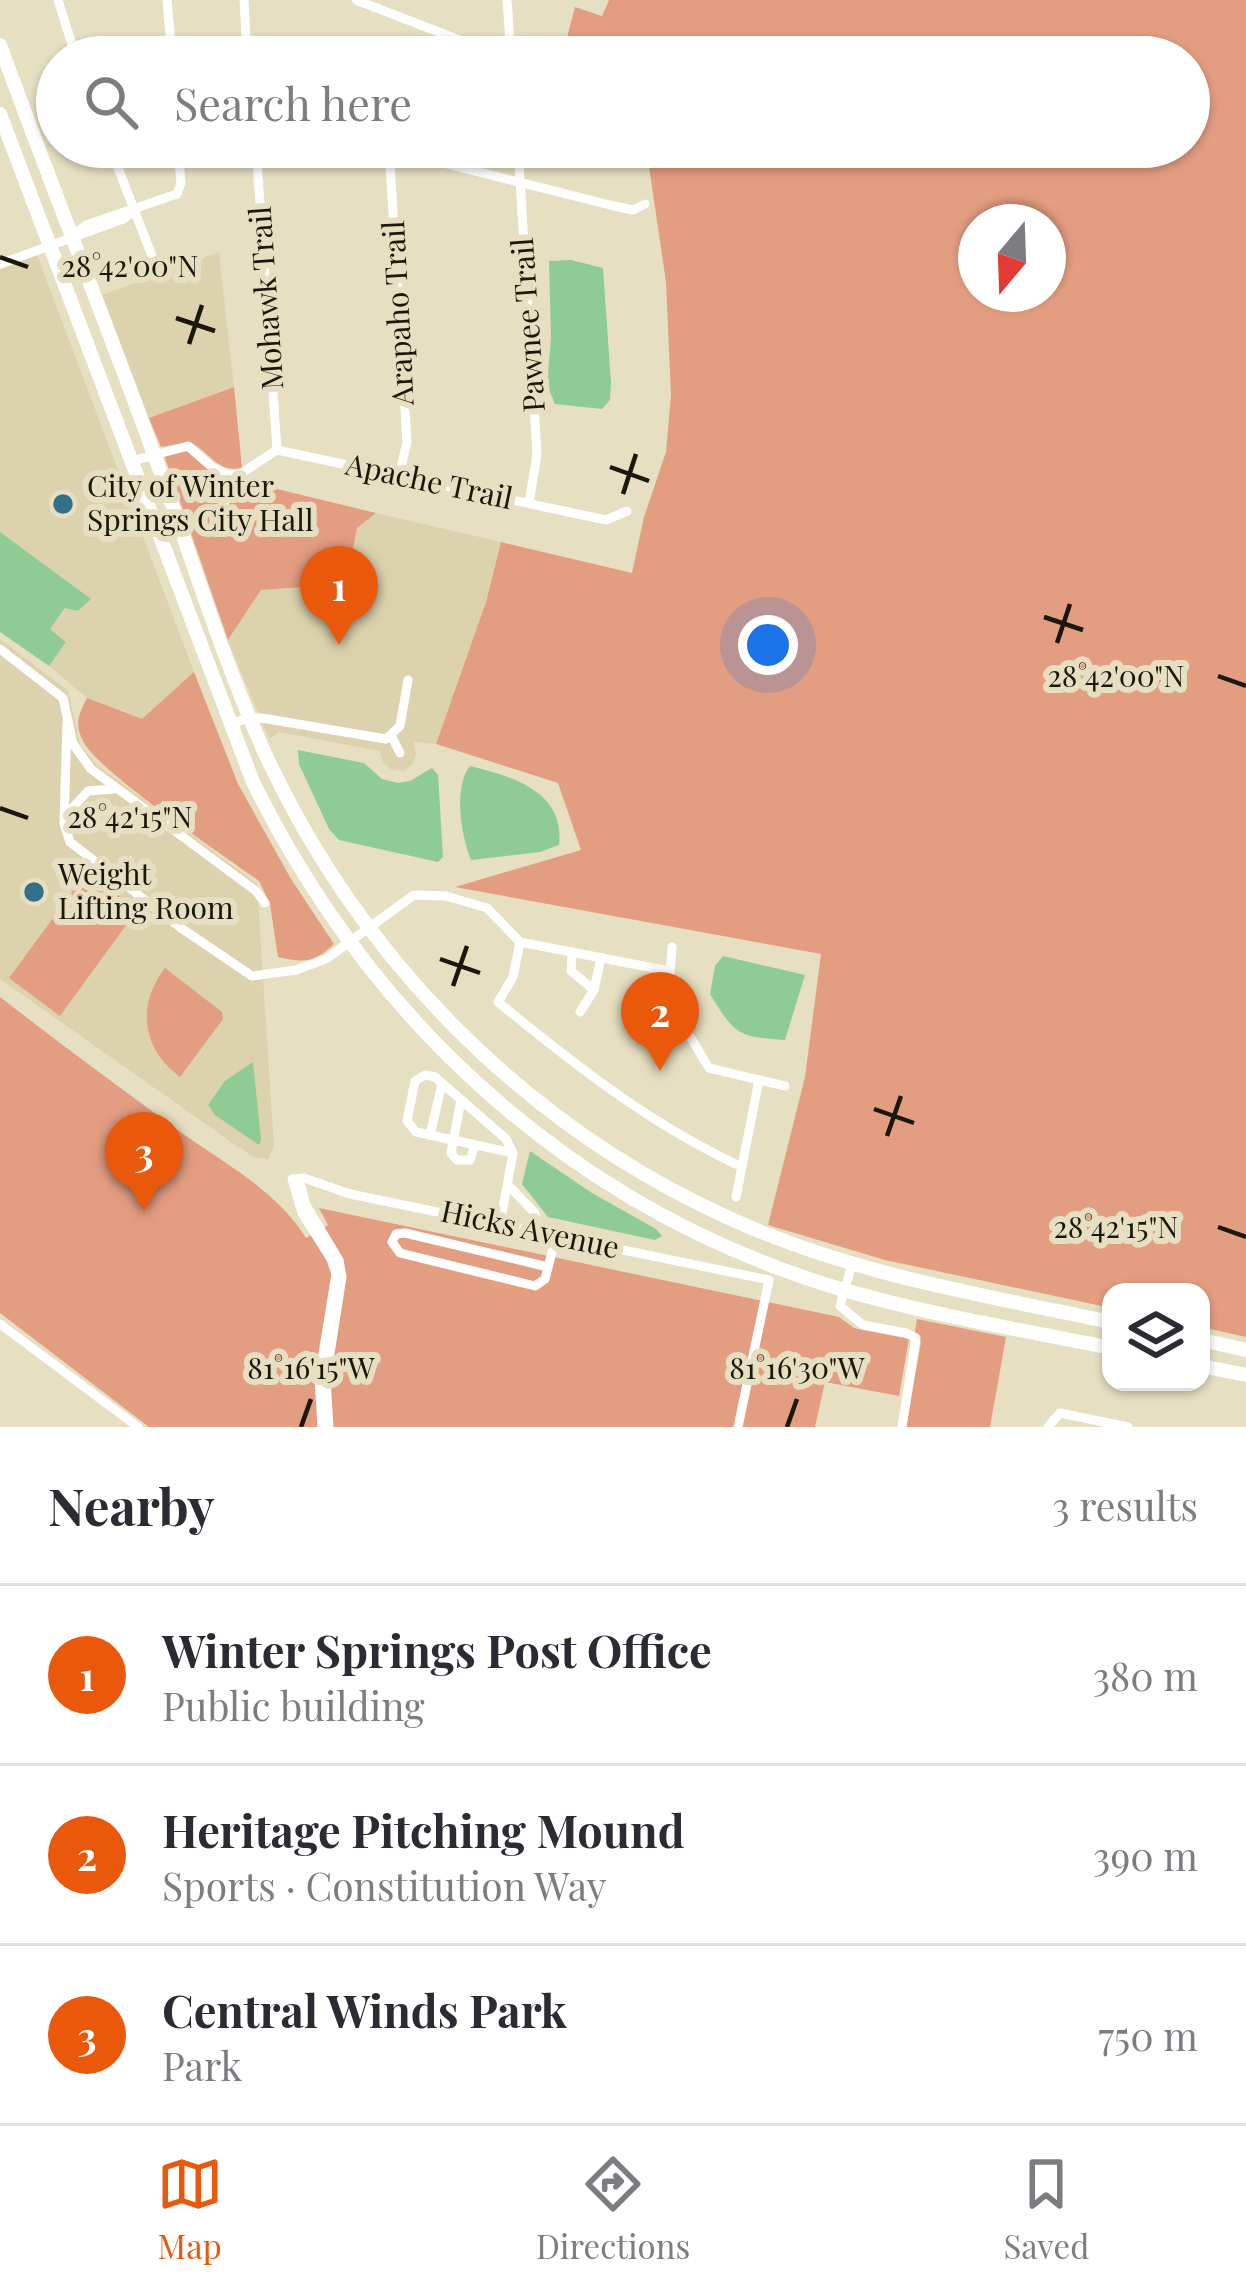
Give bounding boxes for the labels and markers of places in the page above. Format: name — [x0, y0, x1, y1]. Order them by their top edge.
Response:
place label: City of Winter Springs City Hall — [87, 465, 313, 539]
marker: City of Winter Springs City Hall — [50, 491, 76, 517]
pin: 1 — [300, 546, 378, 645]
place label: Weight Lifting Room — [57, 853, 234, 927]
marker: Weight Lifting Room — [21, 879, 47, 905]
pin: 2 — [621, 972, 699, 1071]
pin: 3 — [105, 1112, 183, 1211]

